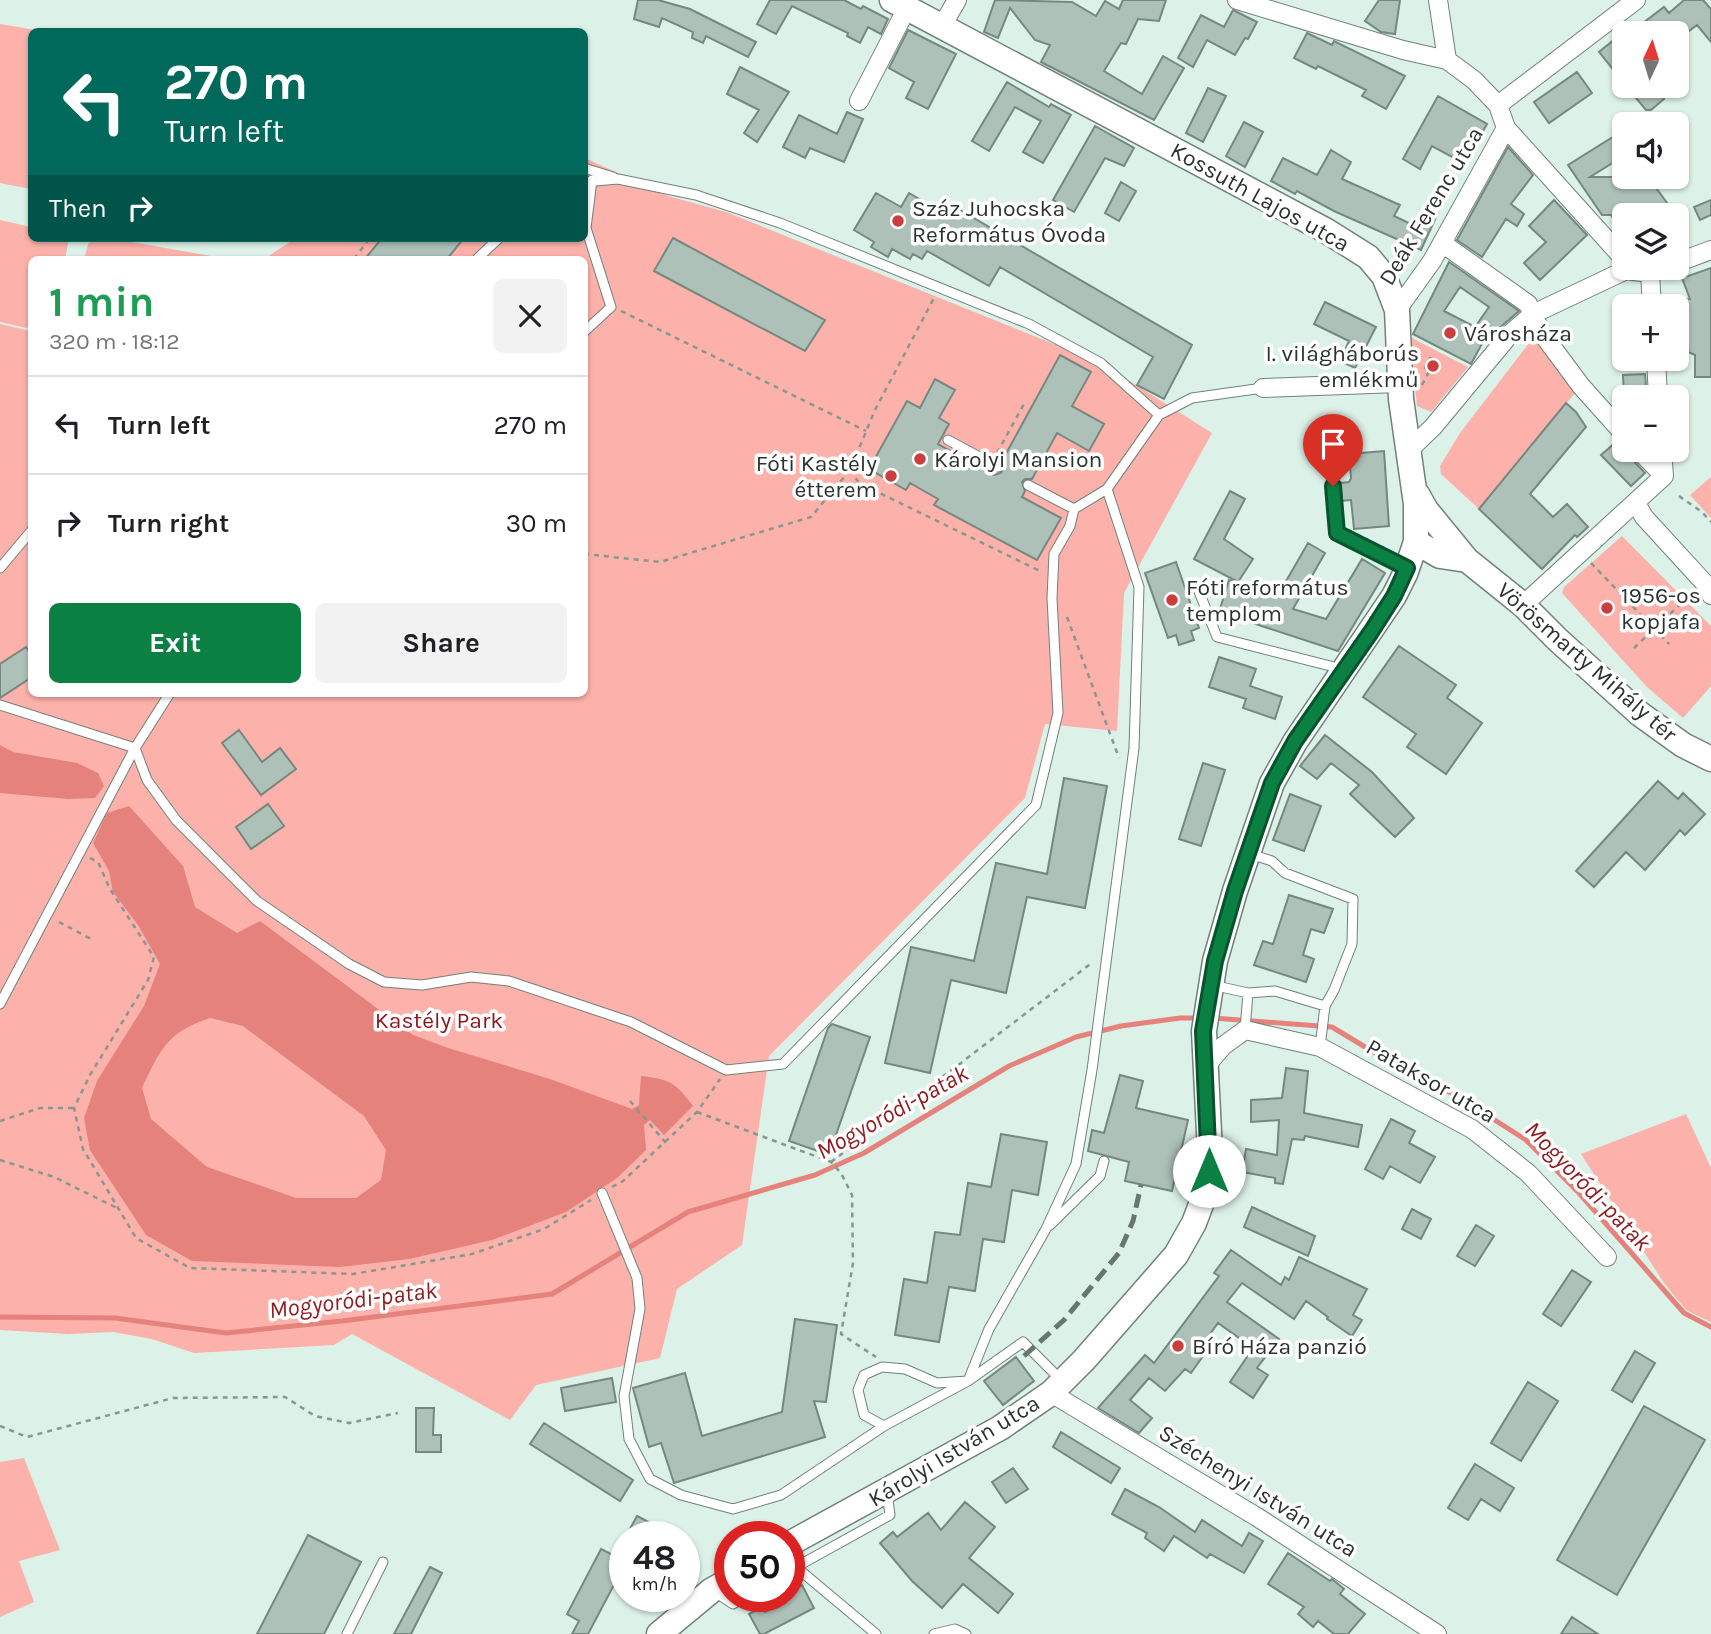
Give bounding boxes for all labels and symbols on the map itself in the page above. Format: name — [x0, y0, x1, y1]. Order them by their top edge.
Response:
north arrow — [1612, 21, 1689, 98]
street label: Deák Ferenc utca — [1373, 122, 1489, 290]
street label: Kossuth Lajos utca — [1166, 137, 1354, 257]
place label: Száz Juhocska Református Óvoda — [912, 195, 1106, 248]
marker: Száz Juhocska Református Óvoda — [890, 213, 906, 229]
place label: Városháza — [1464, 320, 1572, 347]
marker: Városháza — [1442, 325, 1458, 341]
place label: I. világháborús emlékmű — [1265, 340, 1419, 393]
marker: I. világháborús emlékmű — [1425, 358, 1441, 374]
pin — [1303, 414, 1363, 486]
place label: Károlyi Mansion — [934, 446, 1102, 473]
place label: Fóti Kastély étterem — [756, 450, 877, 503]
marker: Károlyi Mansion — [912, 451, 928, 467]
marker: Fóti Kastély étterem — [883, 468, 899, 484]
place label: Fóti református templom — [1186, 574, 1349, 627]
street label: Vörösmarty Mihály tér — [1492, 577, 1683, 748]
place label: 1956-os kopjafa — [1621, 582, 1701, 635]
marker: Fóti református templom — [1164, 592, 1180, 608]
marker: 1956-os kopjafa — [1599, 600, 1615, 616]
park label: Kastély Park — [375, 1007, 503, 1034]
street label: Pataksor utca — [1361, 1033, 1501, 1129]
water label: Mogyoródi-patak — [811, 1058, 973, 1165]
water label: Mogyoródi-patak — [1519, 1115, 1657, 1257]
position arrow — [1172, 1134, 1246, 1208]
water label: Mogyoródi-patak — [267, 1276, 439, 1324]
place label: Bíró Háza panzió — [1192, 1333, 1367, 1360]
marker: Bíró Háza panzió — [1170, 1338, 1186, 1354]
street label: Károlyi István utca — [864, 1389, 1044, 1513]
street label: Széchenyi István utca — [1154, 1419, 1362, 1563]
speed limit sign: 50 — [714, 1521, 805, 1612]

